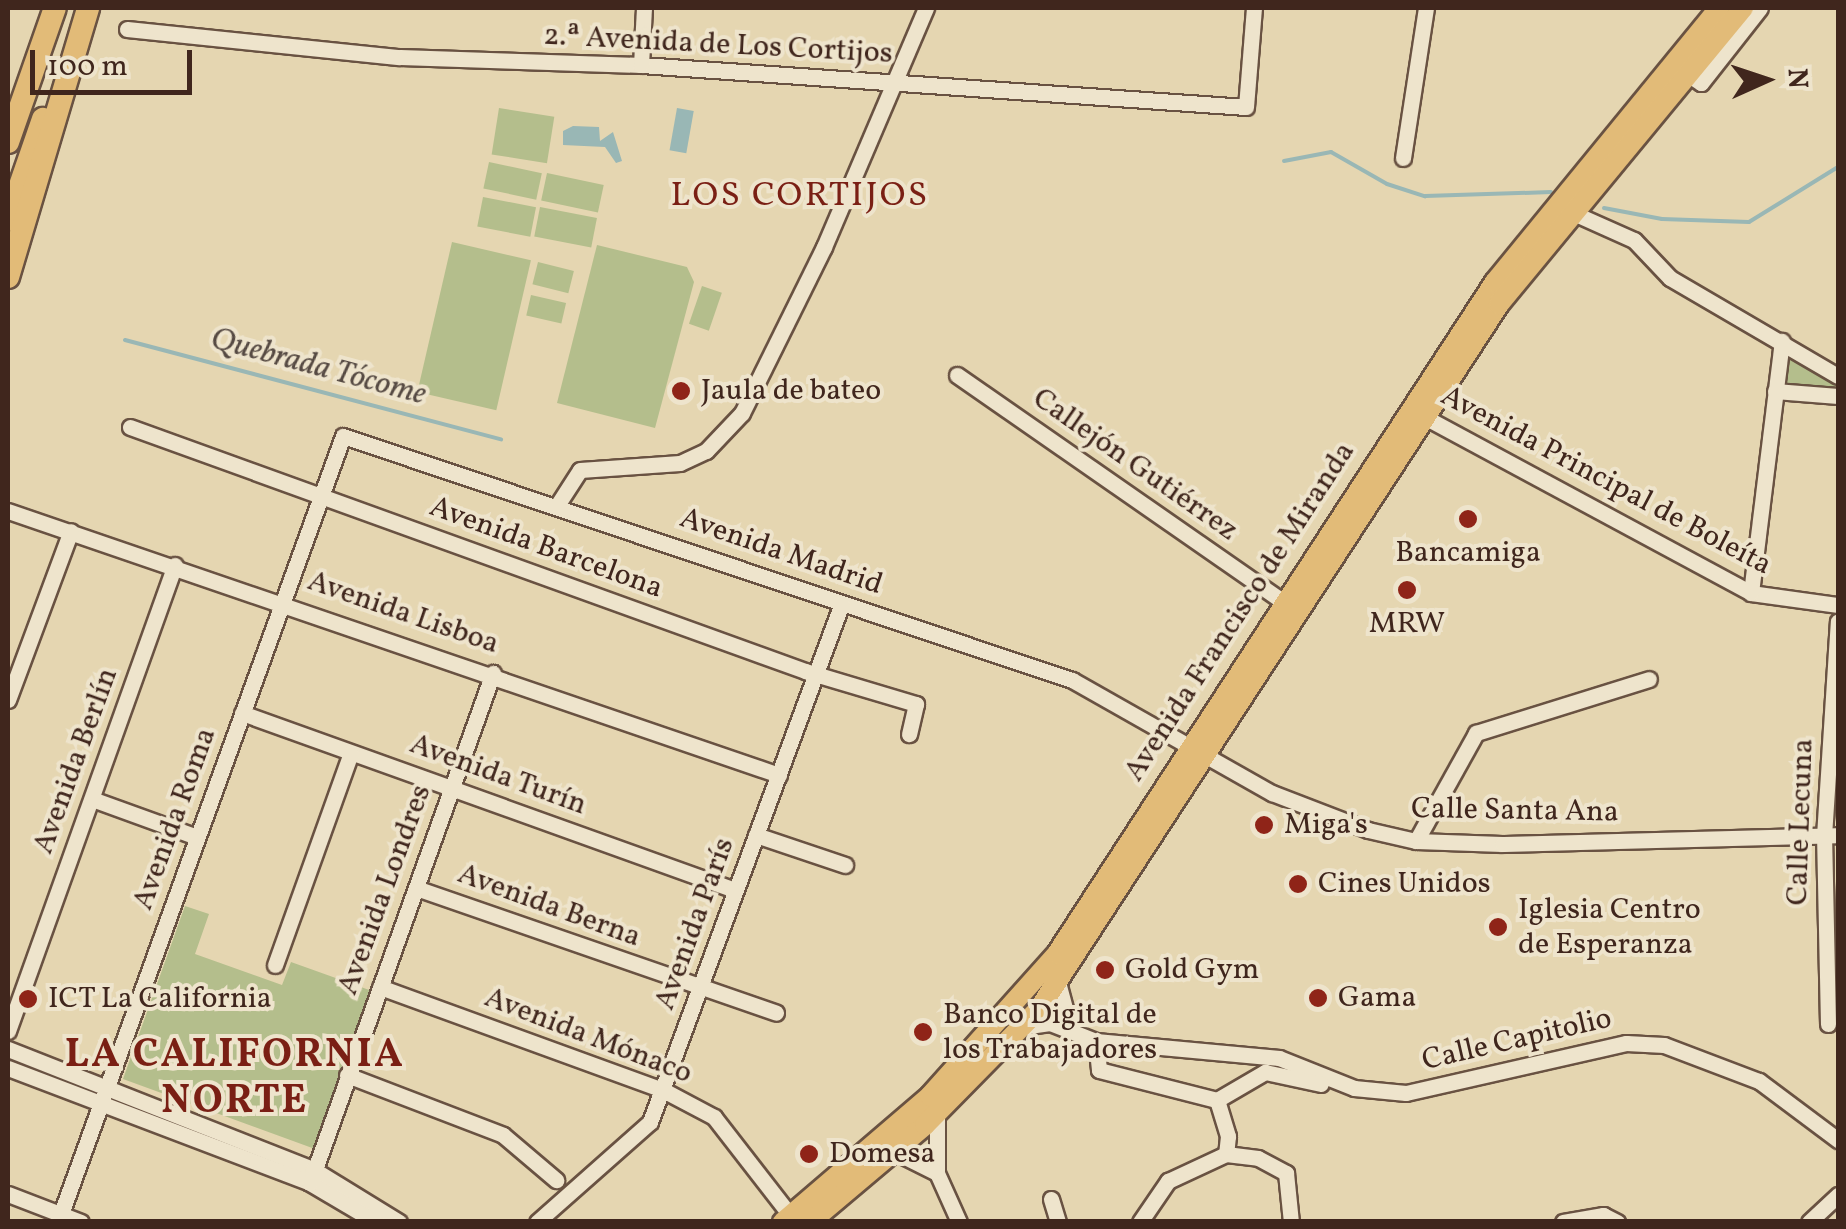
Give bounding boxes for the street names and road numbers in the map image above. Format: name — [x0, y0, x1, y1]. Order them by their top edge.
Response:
street label: 2.ª Avenida de Los Cortijos — [543, 18, 893, 72]
street label: Avenida Principal de Boleíta — [1434, 378, 1778, 584]
street label: Callejón Gutiérrez — [1026, 381, 1244, 549]
street label: Avenida Francisco de Miranda — [1117, 436, 1363, 788]
street label: Avenida Barcelona — [425, 489, 667, 607]
street label: Avenida Madrid — [675, 500, 887, 604]
street label: Avenida Lisboa — [303, 563, 503, 663]
street label: Avenida Berlín — [26, 663, 126, 859]
street label: Avenida Roma — [125, 723, 225, 915]
street label: Avenida Turín — [404, 726, 592, 824]
street label: Calle Lecuna — [1780, 738, 1822, 906]
street label: Avenida Londres — [330, 780, 440, 1000]
street label: Calle Santa Ana — [1411, 791, 1619, 831]
street label: Avenida París — [647, 833, 743, 1015]
street label: Avenida Berna — [453, 856, 645, 956]
street label: Avenida Mónaco — [479, 980, 697, 1092]
street label: Calle Capitolio — [1419, 1001, 1615, 1079]

